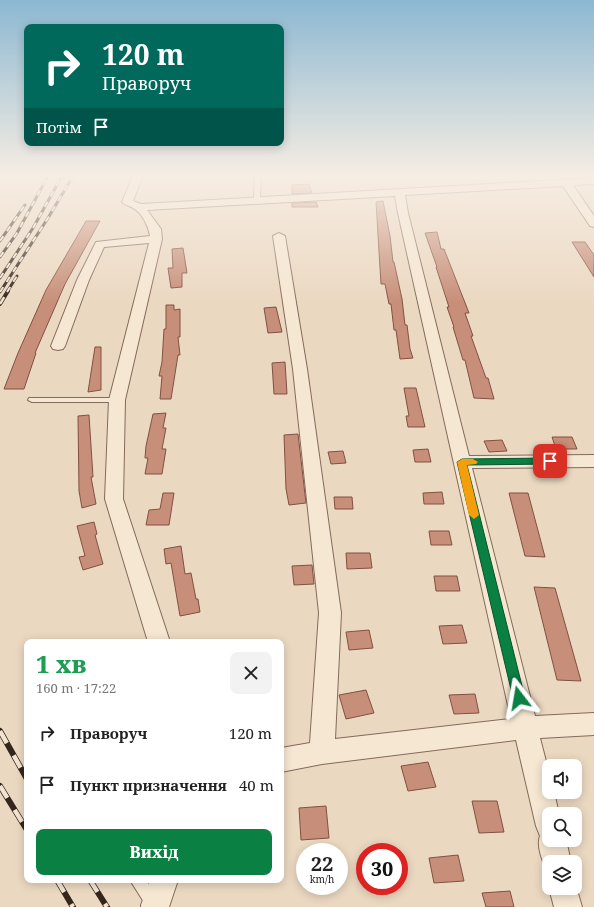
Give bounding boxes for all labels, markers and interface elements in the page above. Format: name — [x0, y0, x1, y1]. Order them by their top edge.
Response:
text: 120 m — [102, 35, 184, 73]
icon: right — [36, 40, 88, 92]
text: Праворуч — [102, 71, 191, 95]
icon: arrive — [90, 116, 112, 138]
text: Потім — [36, 117, 82, 137]
pin — [533, 444, 567, 478]
icon: arrive — [539, 450, 561, 472]
text: 1 хв — [36, 647, 87, 680]
button: close — [230, 652, 272, 694]
position arrow — [498, 677, 540, 719]
text: 160 m · 17:22 — [36, 679, 116, 697]
icon: right — [36, 722, 58, 744]
text: Праворуч — [70, 723, 147, 743]
text: 120 m — [229, 723, 272, 743]
map controls — [542, 759, 582, 895]
button: sound — [542, 759, 582, 799]
icon: arrive — [36, 774, 58, 796]
text: Пункт призначення — [70, 775, 227, 795]
text: 40 m — [239, 775, 274, 795]
button: search — [542, 807, 582, 847]
button: Вихід — [36, 829, 272, 875]
speed limit sign: 30 — [356, 843, 408, 895]
text: 22 — [311, 850, 333, 877]
button: layers — [542, 855, 582, 895]
text: km/h — [310, 872, 334, 886]

